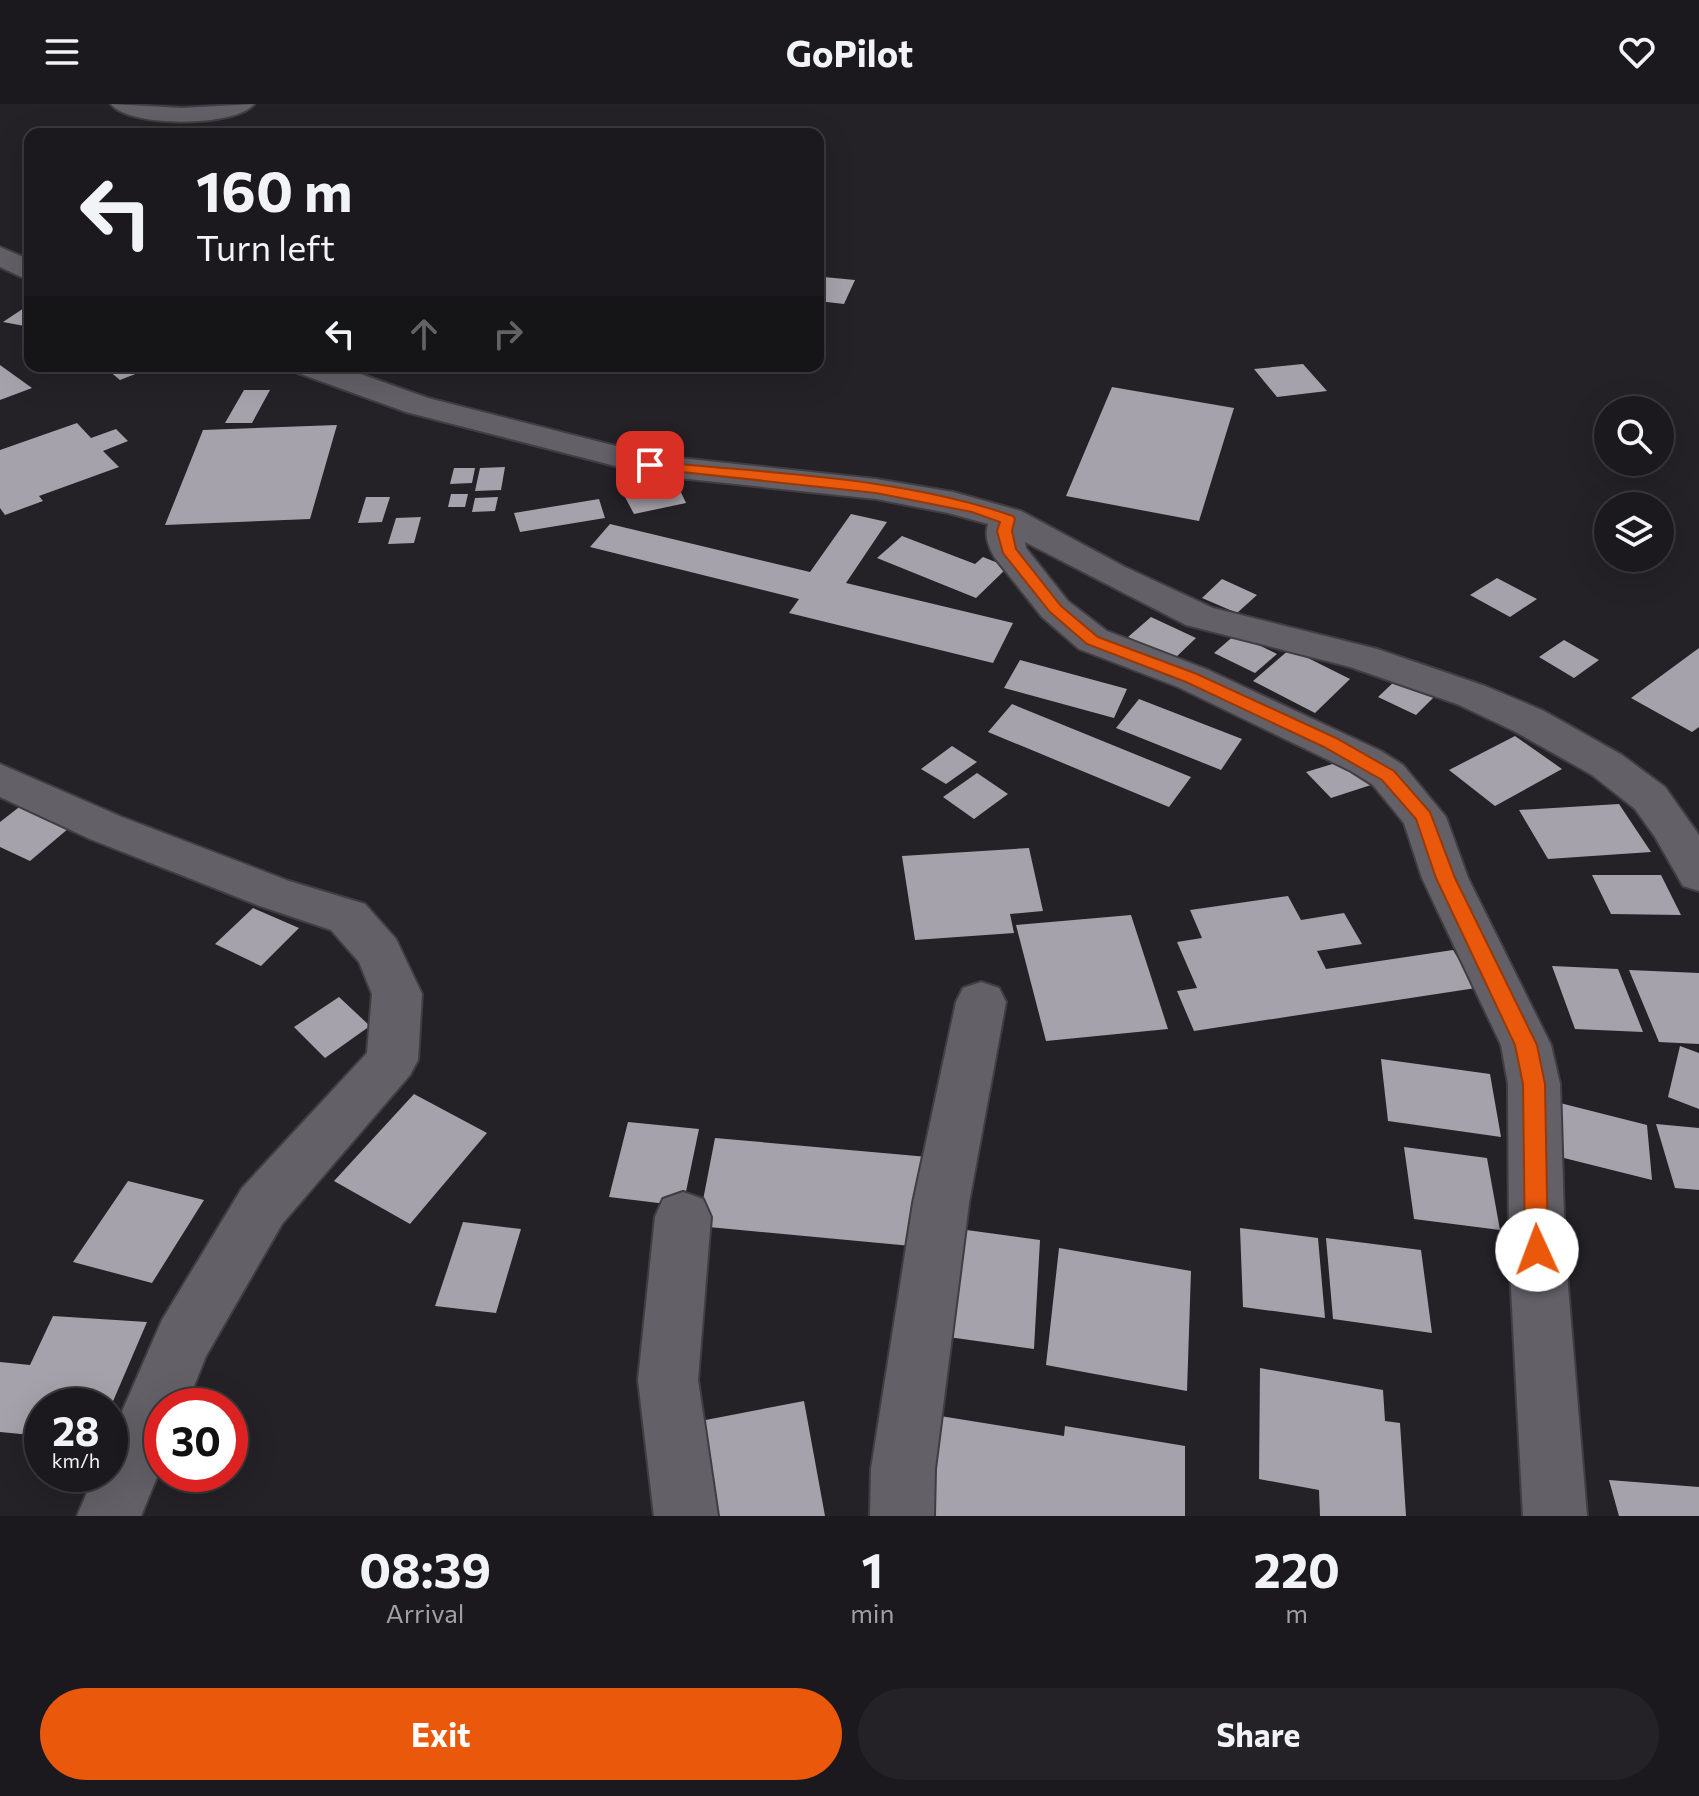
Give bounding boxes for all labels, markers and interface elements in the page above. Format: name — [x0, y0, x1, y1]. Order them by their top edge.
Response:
icon: menu — [40, 30, 84, 74]
text: GoPilot — [786, 30, 913, 74]
icon: heart — [1615, 30, 1659, 74]
text: 160 m — [196, 155, 353, 224]
icon: left — [64, 160, 168, 264]
text: Turn left — [196, 224, 335, 268]
icon: left — [318, 312, 362, 356]
icon: ahead — [402, 312, 446, 356]
icon: right — [486, 312, 530, 356]
map controls — [1594, 396, 1674, 572]
button: search — [1594, 396, 1674, 476]
pin — [616, 431, 684, 499]
icon: arrive — [628, 443, 672, 487]
button: layers — [1594, 492, 1674, 572]
position arrow — [1495, 1208, 1579, 1292]
speed limit sign: 30 — [144, 1388, 248, 1492]
text: 28 — [52, 1405, 100, 1454]
text: km/h — [52, 1448, 100, 1472]
text: 08:39 — [359, 1539, 491, 1598]
text: 1 — [861, 1539, 883, 1598]
text: 220 — [1254, 1539, 1340, 1598]
text: Arrival — [386, 1597, 464, 1628]
text: min — [850, 1597, 894, 1628]
text: m — [1285, 1597, 1308, 1628]
button: Exit — [40, 1688, 842, 1780]
button: Share — [858, 1688, 1659, 1780]

